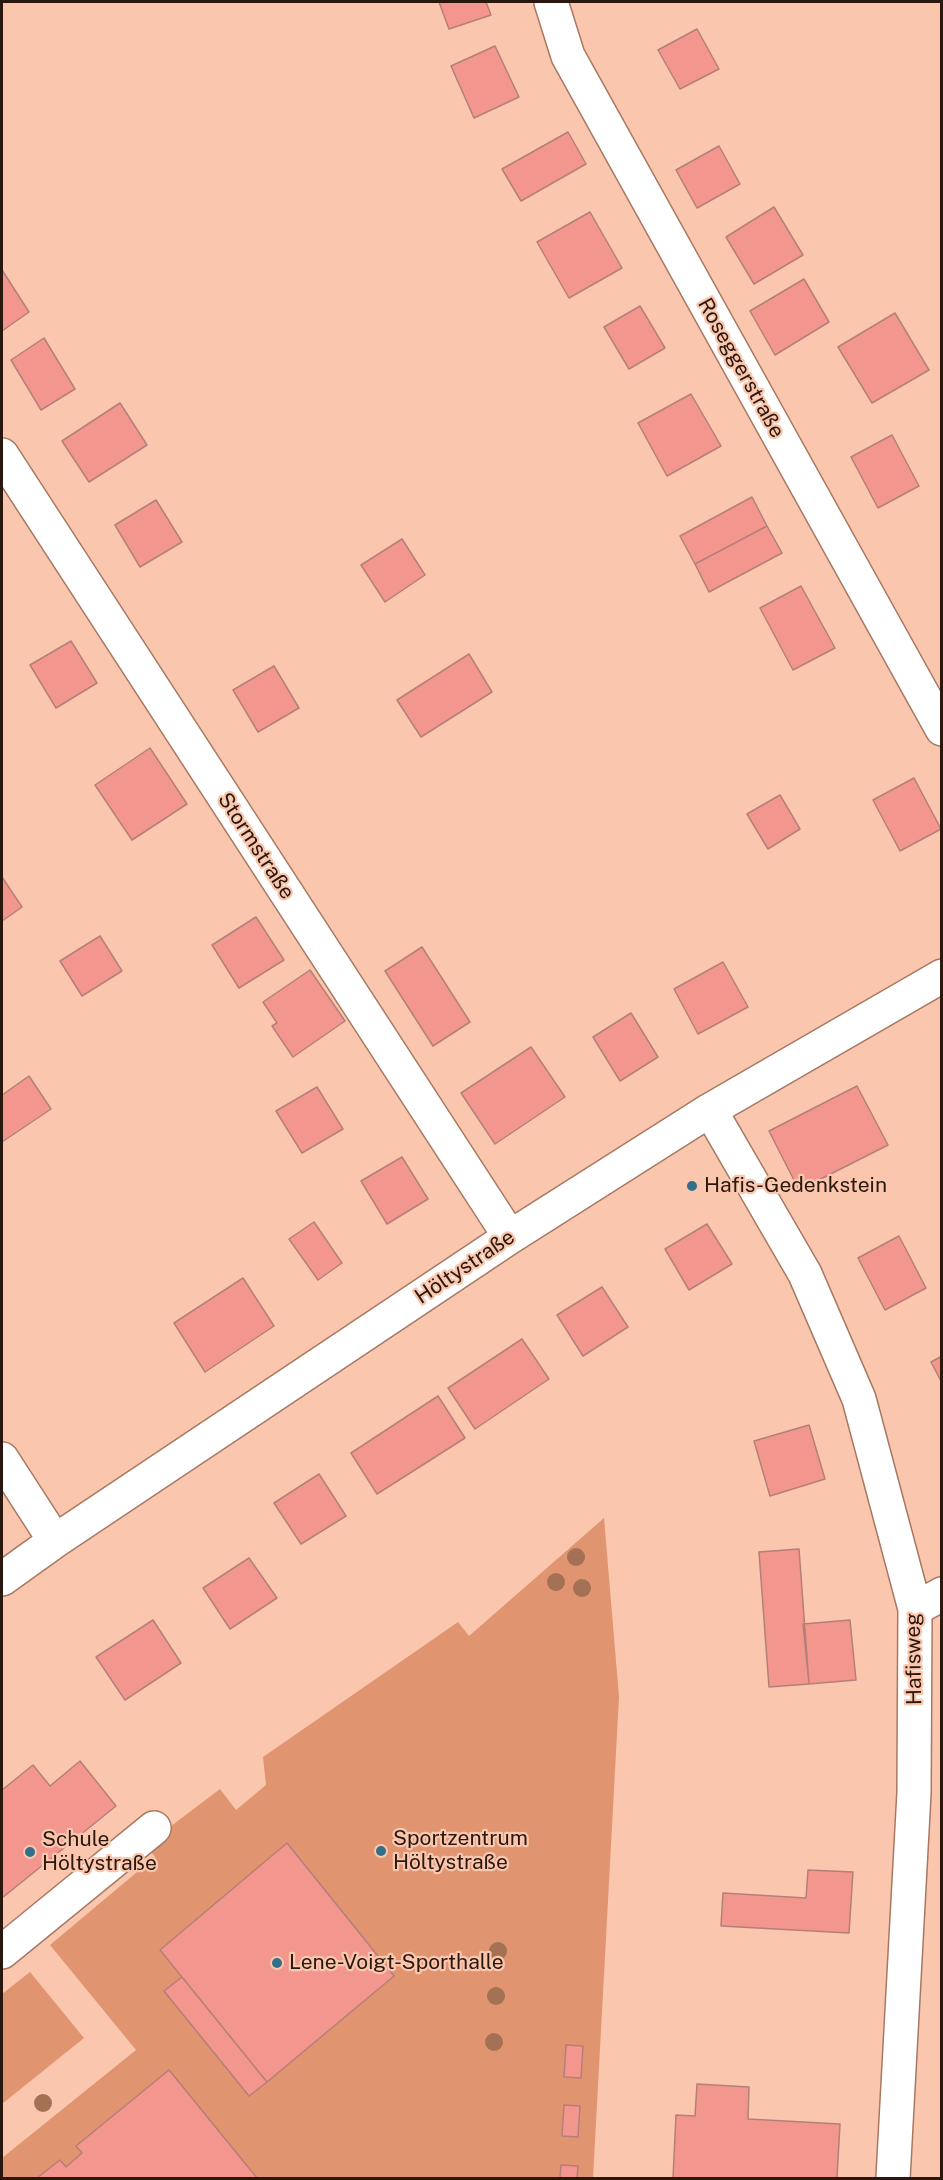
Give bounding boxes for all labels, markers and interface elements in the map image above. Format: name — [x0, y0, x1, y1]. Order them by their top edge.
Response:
street label: Roseggerstraße — [692, 294, 790, 442]
street label: Stormstraße — [212, 788, 300, 904]
place label: Hafis-Gedenkstein — [704, 1173, 887, 1199]
marker: Hafis-Gedenkstein — [685, 1179, 699, 1193]
street label: Höltystraße — [410, 1224, 520, 1310]
street label: Hafisweg — [901, 1613, 927, 1705]
place label: Sportzentrum Höltystraße — [393, 1826, 528, 1876]
place label: Schule Höltystraße — [42, 1827, 157, 1877]
marker: Sportzentrum Höltystraße — [374, 1844, 388, 1858]
marker: Schule Höltystraße — [23, 1845, 37, 1859]
place label: Lene-Voigt-Sporthalle — [289, 1950, 504, 1976]
marker: Lene-Voigt-Sporthalle — [270, 1956, 284, 1970]

